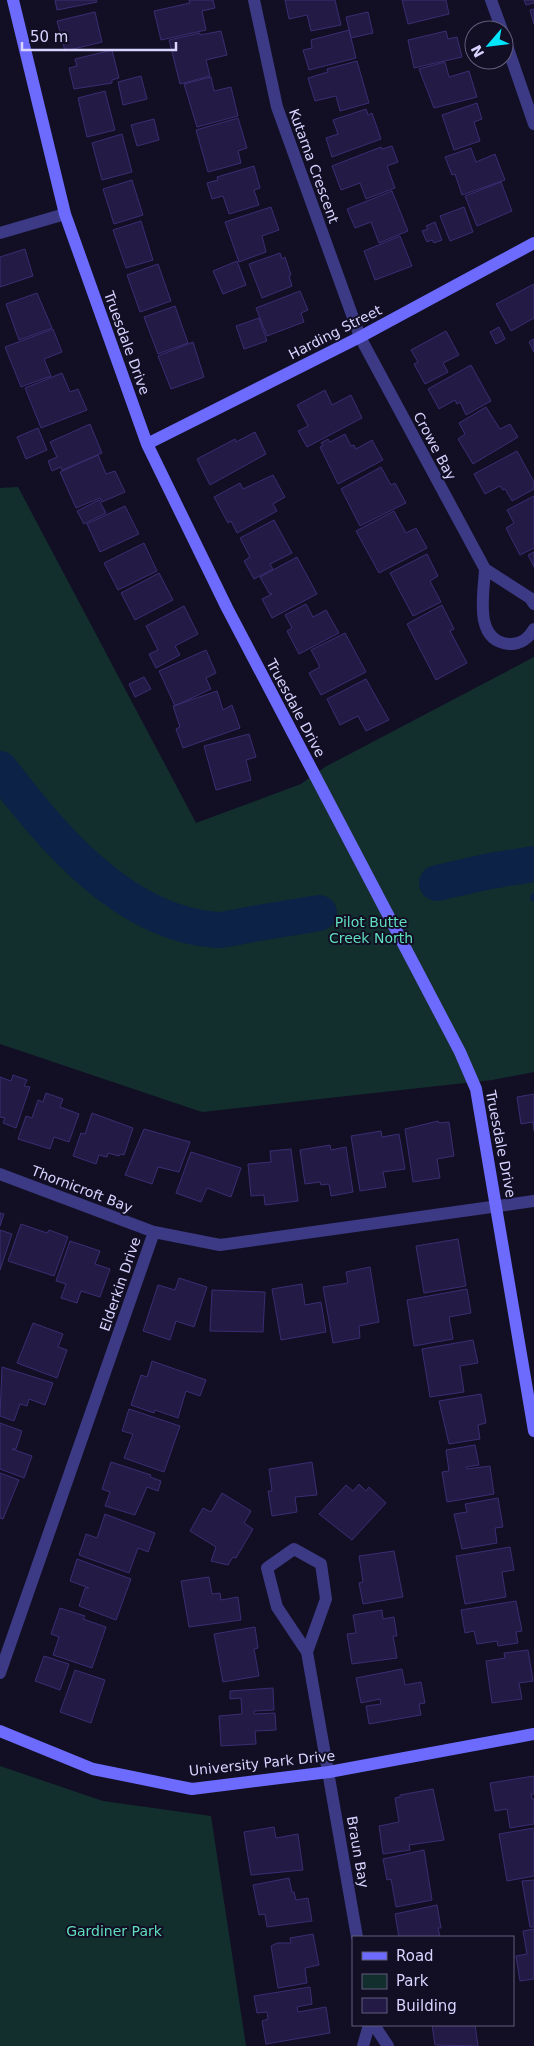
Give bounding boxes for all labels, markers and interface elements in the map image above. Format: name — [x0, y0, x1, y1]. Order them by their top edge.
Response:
scale bar — [22, 20, 176, 52]
north arrow — [464, 20, 514, 70]
text: 50 m — [30, 28, 68, 46]
text: N — [468, 42, 487, 60]
street label: Kutarna Crescent — [286, 107, 342, 226]
street label: Truesdale Drive — [101, 288, 153, 397]
street label: Harding Street — [286, 301, 385, 362]
street label: Crowe Bay — [410, 409, 460, 483]
street label: Truesdale Drive — [263, 655, 329, 760]
park label: Pilot Butte Creek North — [329, 914, 413, 946]
street label: Truesdale Drive — [483, 1088, 519, 1199]
street label: Thornicroft Bay — [28, 1162, 135, 1216]
street label: Elderkin Drive — [96, 1235, 144, 1333]
street label: University Park Drive — [188, 1747, 336, 1779]
street label: Braun Bay — [344, 1815, 372, 1889]
park label: Gardiner Park — [66, 1923, 163, 1939]
legend — [352, 1936, 514, 2026]
text: Road — [396, 1947, 434, 1965]
text: Park — [396, 1972, 429, 1990]
text: Building — [396, 1997, 457, 2015]

